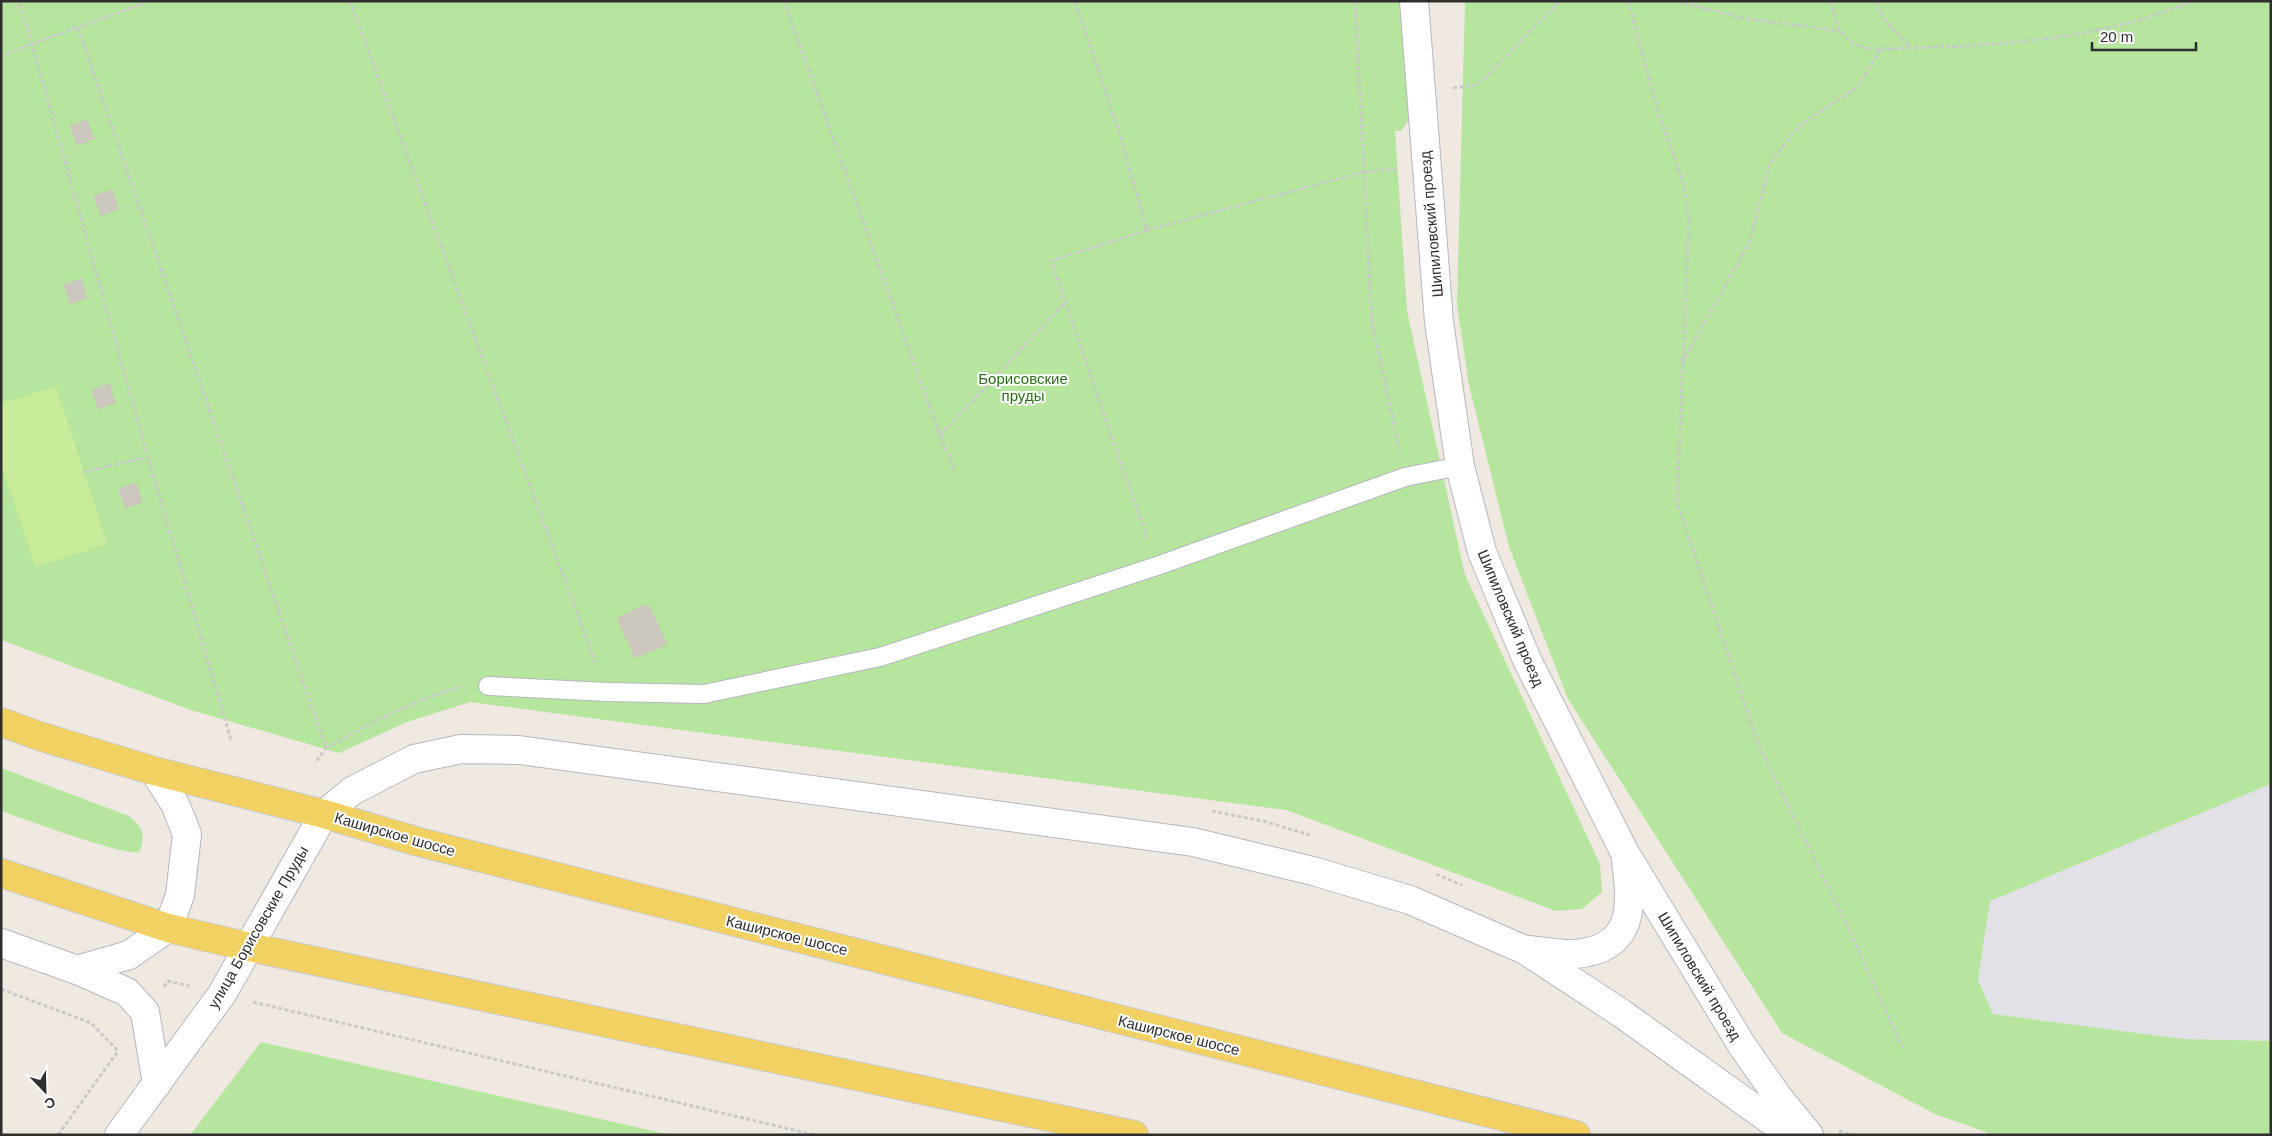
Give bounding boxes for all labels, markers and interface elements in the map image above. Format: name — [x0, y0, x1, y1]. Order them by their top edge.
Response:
scale bar — [2092, 20, 2196, 52]
text: 20 m — [2100, 28, 2133, 45]
street label: Шипиловский проезд — [1416, 150, 1446, 298]
park label: Борисовские пруды — [978, 370, 1068, 404]
street label: Шипиловский проезд — [1474, 547, 1548, 689]
street label: Каширское шоссе — [333, 809, 457, 859]
street label: улица Борисовские Пруды — [204, 843, 312, 1011]
street label: Шипиловский проезд — [1655, 909, 1745, 1044]
street label: Каширское шоссе — [724, 912, 850, 958]
street label: Каширское шоссе — [1116, 1012, 1242, 1058]
north arrow — [20, 1066, 70, 1116]
text: С — [42, 1094, 58, 1112]

